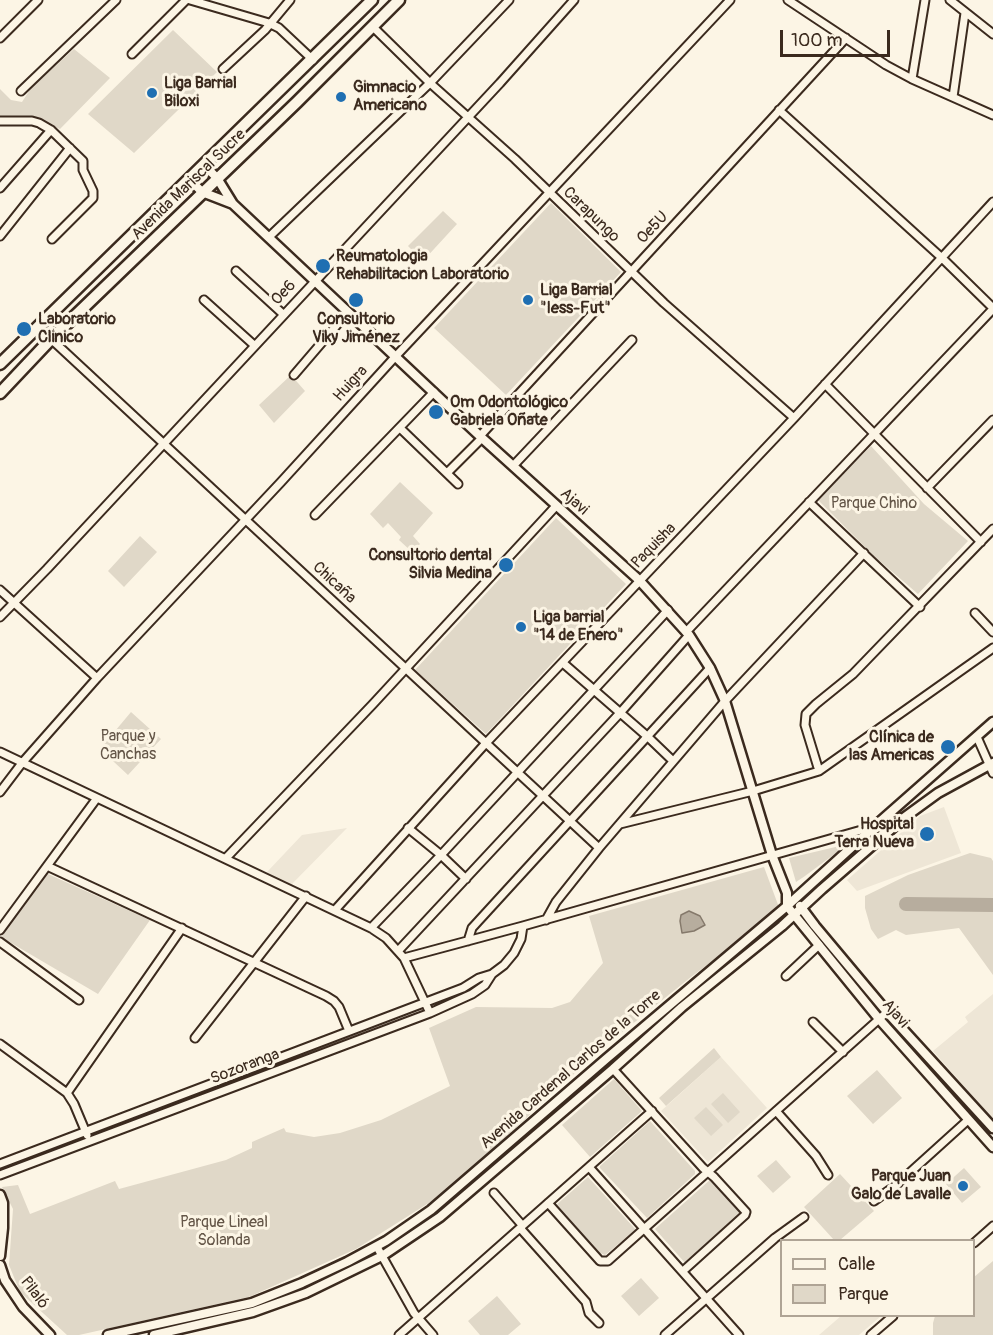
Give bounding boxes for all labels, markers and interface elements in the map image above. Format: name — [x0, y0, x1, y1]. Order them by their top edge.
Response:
scale bar — [783, 18, 892, 56]
text: 100 m — [791, 29, 843, 52]
place label: Liga Barrial Biloxi — [164, 74, 237, 112]
place label: Gimnacio Americano — [353, 78, 427, 116]
marker: Liga Barrial Biloxi — [145, 86, 159, 100]
marker: Gimnacio Americano — [334, 90, 348, 104]
street label: Avenida Mariscal Sucre — [128, 126, 250, 244]
street label: Carapungo — [559, 183, 623, 247]
street label: Oe5U — [633, 208, 673, 248]
place label: Reumatologia Rehabilitacion Laboratorio — [336, 247, 509, 285]
marker: Reumatologia Rehabilitacion Laboratorio — [314, 257, 332, 275]
street label: Oe6 — [268, 276, 300, 310]
place label: Liga Barrial "Iess-Fut" — [540, 281, 613, 319]
marker: Consultorio Viky Jiménez — [347, 291, 365, 309]
marker: Liga Barrial "Iess-Fut" — [521, 293, 535, 307]
place label: Laboratorio Clinico — [38, 310, 116, 348]
place label: Consultorio Viky Jiménez — [312, 310, 400, 348]
marker: Laboratorio Clinico — [15, 320, 33, 338]
street label: Huigra — [330, 362, 372, 406]
place label: Om Odontológico Gabriela Oñate — [450, 393, 568, 431]
marker: Om Odontológico Gabriela Oñate — [427, 403, 445, 421]
street label: Ajavi — [556, 484, 592, 520]
park label: Parque Chino — [831, 494, 917, 514]
street label: Paquisha — [628, 519, 680, 573]
place label: Consultorio dental Silvia Medina — [368, 546, 492, 584]
marker: Consultorio dental Silvia Medina — [497, 556, 515, 574]
street label: Chicaña — [308, 558, 360, 608]
place label: Liga barrial "14 de Enero" — [533, 608, 624, 646]
marker: Liga barrial "14 de Enero" — [514, 620, 528, 634]
park label: Parque y Canchas — [100, 727, 156, 765]
place label: Clínica de las Americas — [849, 728, 934, 766]
marker: Clínica de las Americas — [939, 738, 957, 756]
place label: Hospital Terra Nueva — [834, 815, 914, 853]
marker: Hospital Terra Nueva — [918, 825, 936, 843]
street label: Avenida Cardenal Carlos de la Torre — [477, 986, 665, 1154]
street label: Ajavi — [877, 996, 913, 1032]
street label: Sozoranga — [208, 1045, 282, 1089]
place label: Parque Juan Galo de Lavalle — [851, 1167, 951, 1205]
marker: Parque Juan Galo de Lavalle — [956, 1179, 970, 1193]
park label: Parque Lineal Solanda — [180, 1213, 268, 1251]
legend — [780, 1239, 975, 1317]
text: Calle — [838, 1253, 875, 1276]
street label: Pilaló — [16, 1273, 52, 1313]
text: Parque — [838, 1283, 888, 1306]

